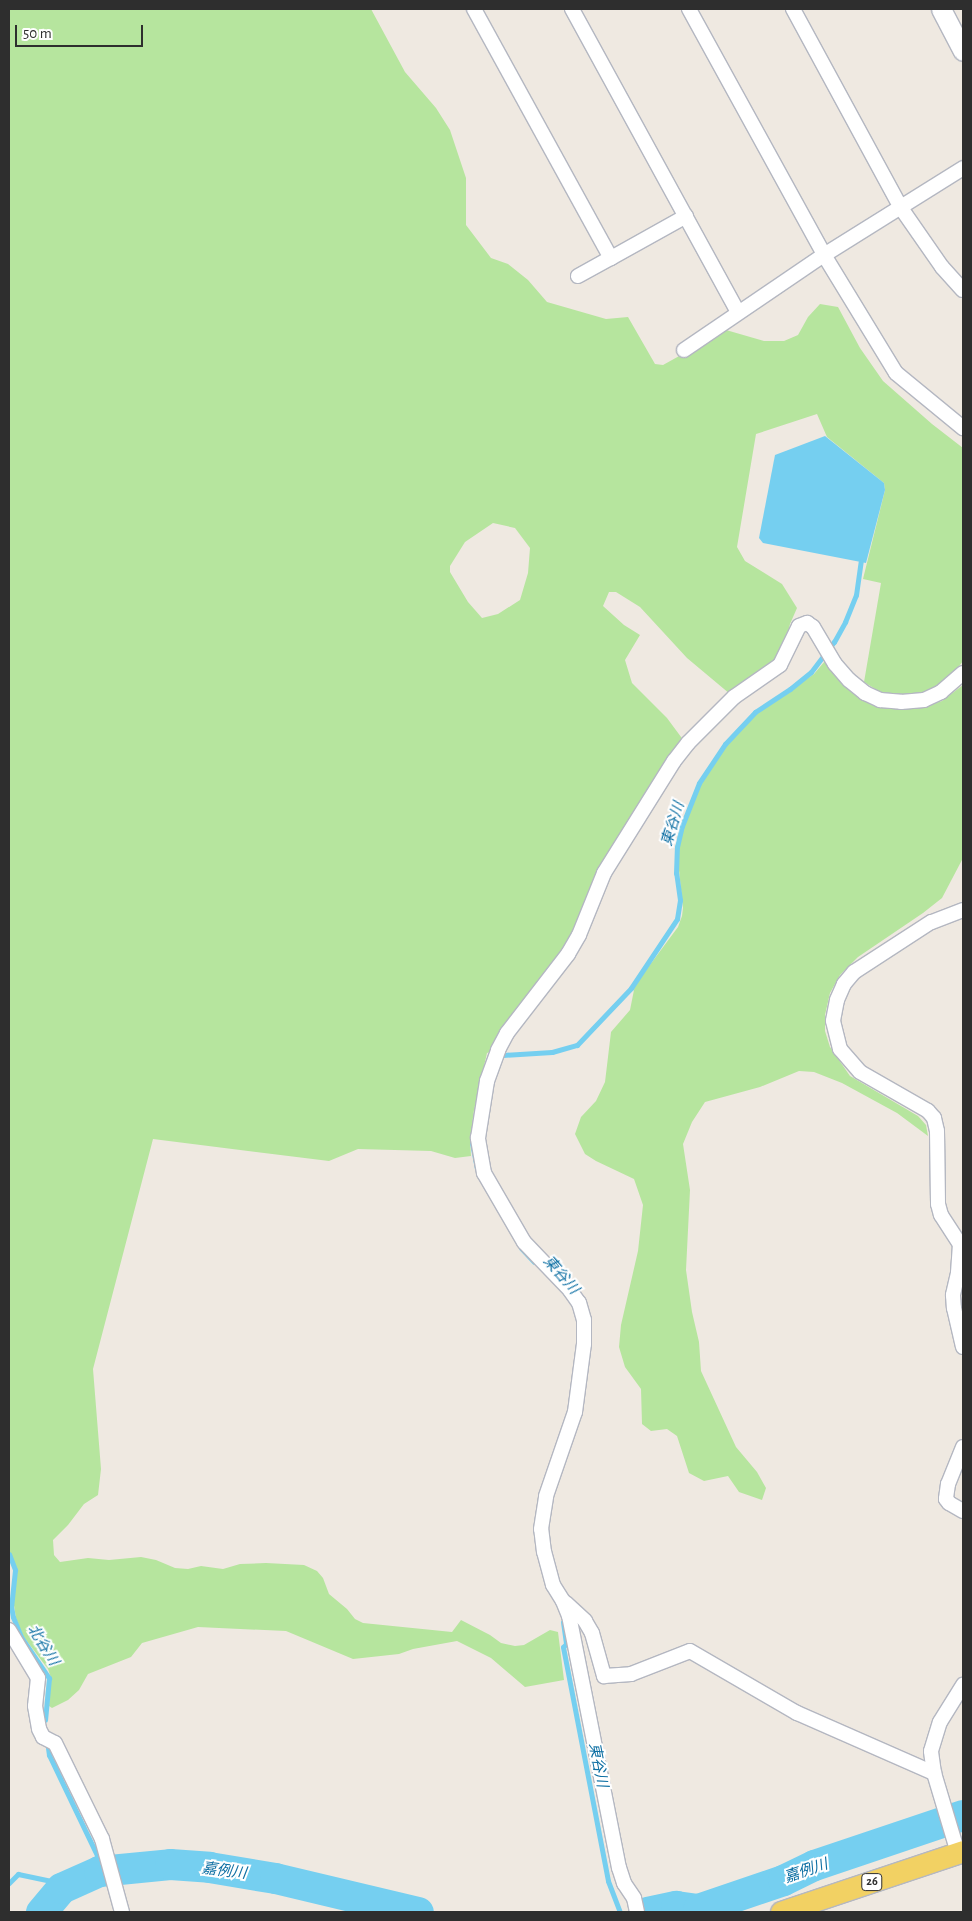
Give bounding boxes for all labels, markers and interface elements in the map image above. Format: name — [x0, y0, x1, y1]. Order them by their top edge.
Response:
scale bar — [18, 15, 145, 47]
text: 50 m — [23, 26, 52, 41]
water label: 東谷川 — [658, 800, 688, 848]
water label: 東谷川 — [539, 1252, 583, 1298]
water label: 北谷川 — [23, 1621, 63, 1669]
water label: 東谷川 — [585, 1741, 611, 1789]
water label: 嘉例川 — [782, 1855, 830, 1887]
water label: 嘉例川 — [201, 1859, 247, 1883]
road number: 26 — [861, 1872, 883, 1891]

